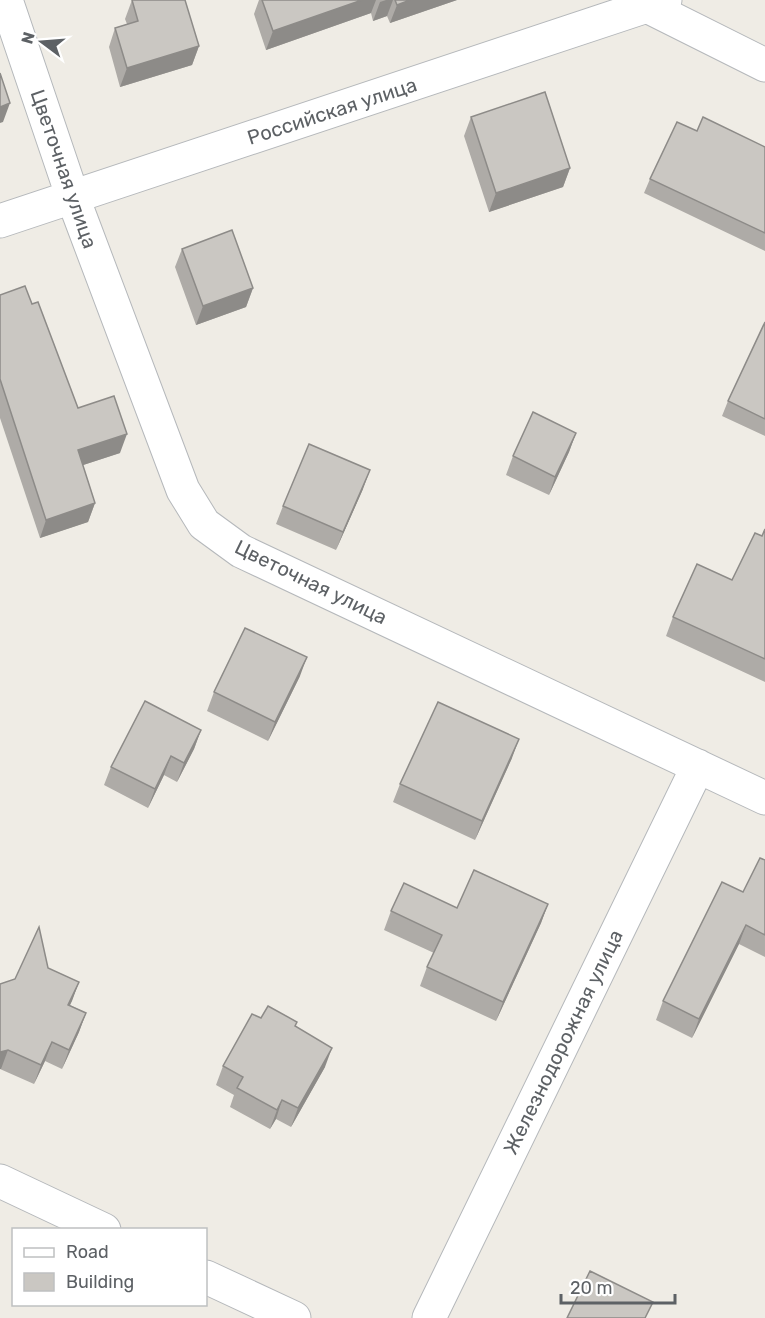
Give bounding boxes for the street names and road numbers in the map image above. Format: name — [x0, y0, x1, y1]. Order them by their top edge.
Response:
street label: Российская улица — [244, 72, 420, 150]
street label: Цветочная улица — [26, 86, 102, 252]
street label: Цветочная улица — [231, 535, 391, 629]
street label: Железнодорожная улица — [498, 926, 628, 1158]

